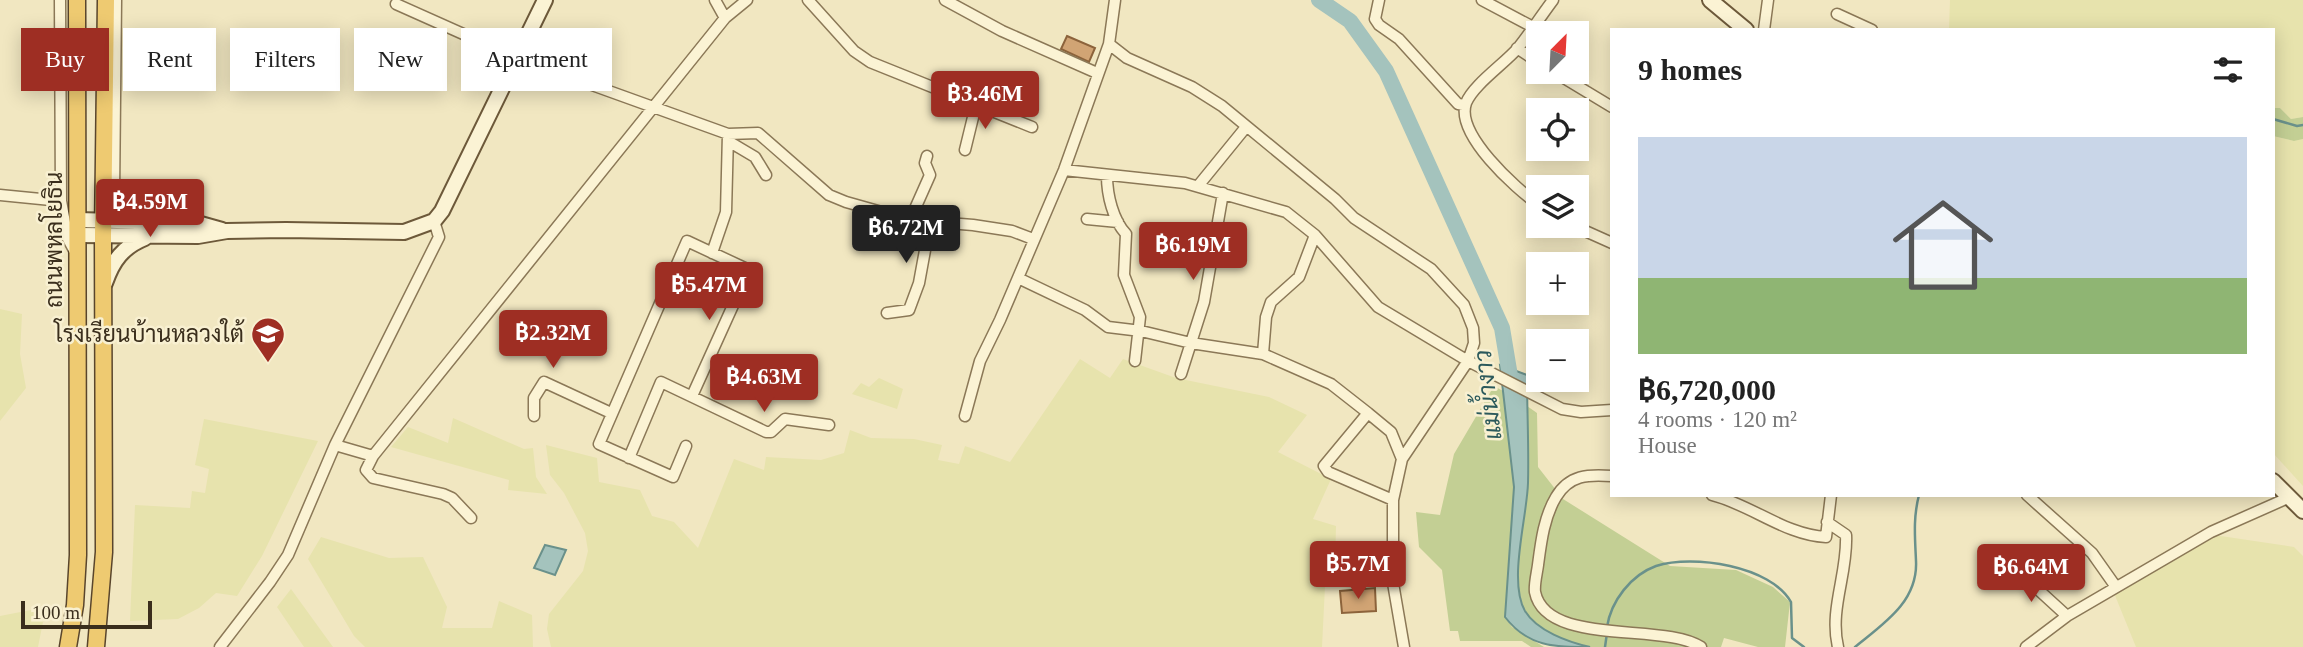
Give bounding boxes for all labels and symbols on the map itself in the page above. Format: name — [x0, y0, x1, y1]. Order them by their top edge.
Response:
north arrow — [1526, 21, 1589, 84]
pin: ฿3.46M — [928, 72, 1042, 131]
street label: ถนนพหลโยธิน — [38, 172, 67, 308]
pin: ฿4.59M — [93, 180, 207, 239]
pin: ฿6.72M — [849, 205, 963, 265]
pin: ฿6.19M — [1136, 222, 1250, 282]
pin: ฿5.47M — [652, 262, 766, 322]
pin: ฿2.32M — [496, 310, 610, 370]
school or university icon: โรงเรียนบ้านหลวงใต้ — [249, 315, 287, 364]
place label: โรงเรียนบ้านหลวงใต้ — [52, 318, 245, 347]
water label: แม่น้ำงาว — [1463, 349, 1506, 442]
pin: ฿4.63M — [707, 354, 821, 414]
pin: ฿5.7M — [1309, 542, 1407, 601]
pin: ฿6.64M — [1974, 544, 2088, 604]
scale bar — [21, 598, 152, 630]

